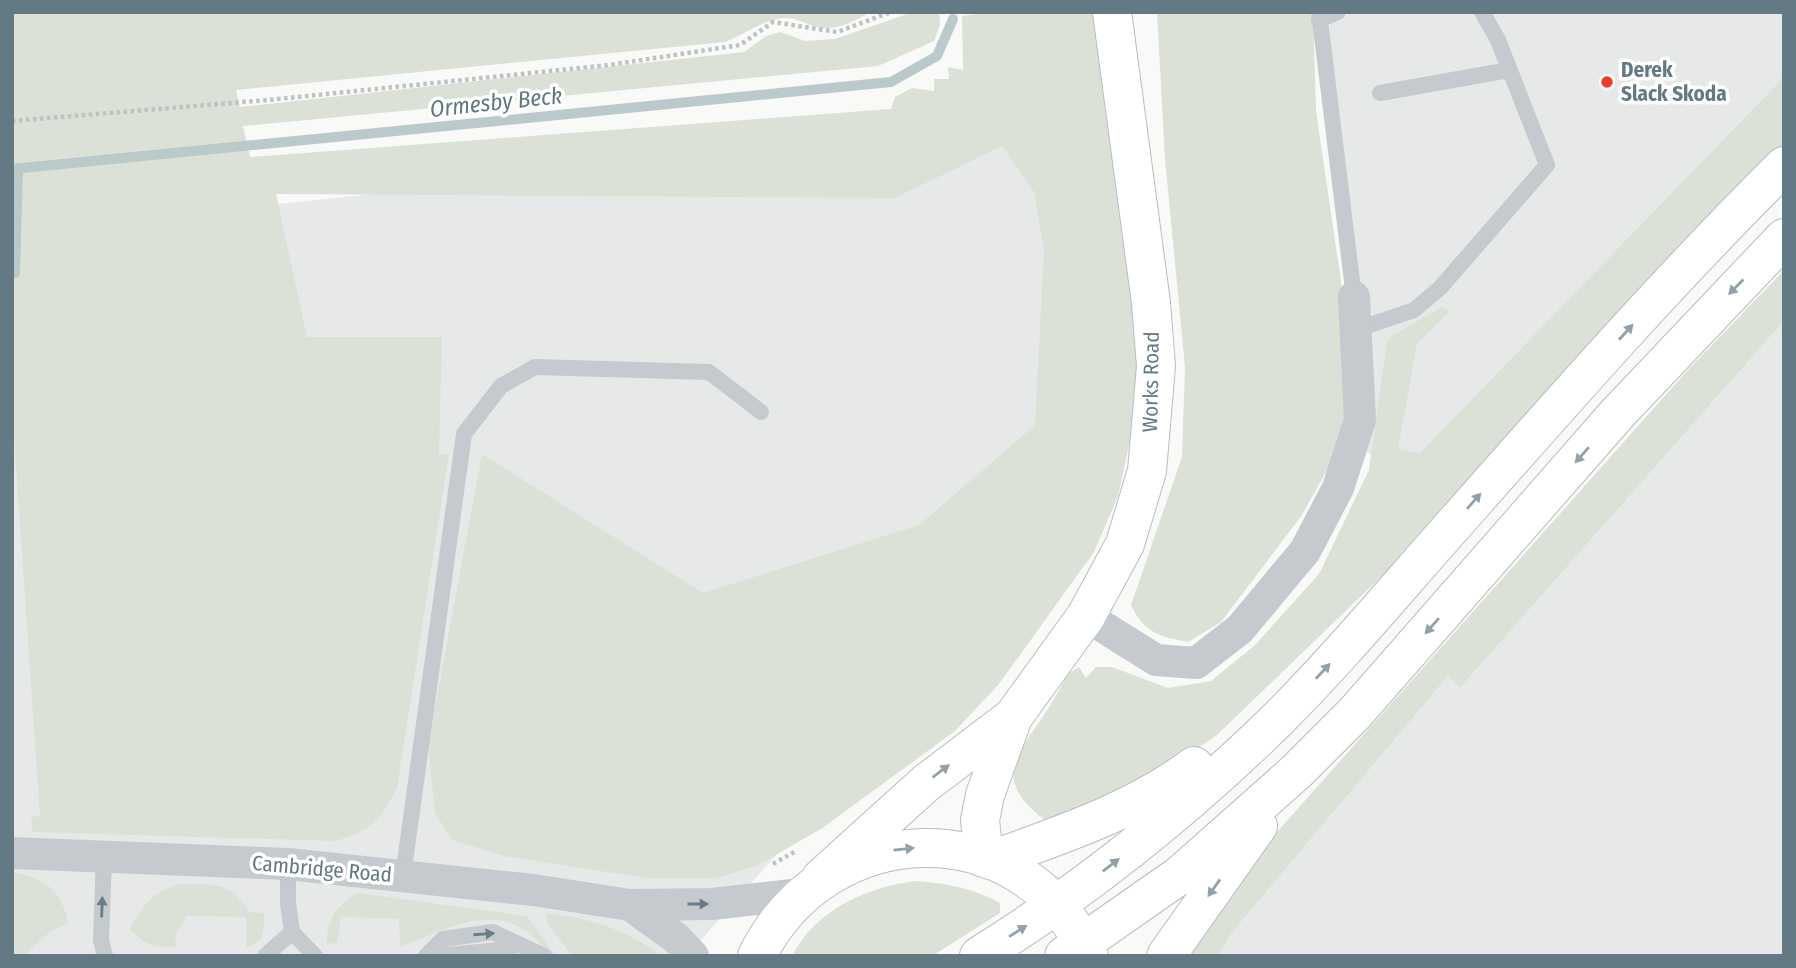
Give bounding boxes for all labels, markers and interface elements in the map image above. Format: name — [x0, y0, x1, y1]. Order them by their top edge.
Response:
place label: Derek Slack Skoda — [1621, 57, 1727, 107]
marker: Derek Slack Skoda — [1599, 74, 1615, 90]
water label: Ormesby Beck — [429, 81, 563, 123]
one-way arrow — [1728, 278, 1744, 295]
one-way arrow — [1618, 323, 1634, 341]
street label: Works Road — [1137, 331, 1165, 433]
one-way arrow — [1575, 446, 1590, 463]
one-way arrow — [1466, 493, 1482, 510]
one-way arrow — [1424, 617, 1440, 635]
one-way arrow — [1314, 663, 1330, 680]
one-way arrow — [932, 765, 950, 779]
one-way arrow — [893, 843, 915, 854]
street label: Cambridge Road — [251, 850, 393, 888]
one-way arrow — [1102, 857, 1120, 872]
one-way arrow — [1207, 879, 1221, 897]
one-way arrow — [97, 895, 108, 917]
one-way arrow — [688, 898, 710, 910]
one-way arrow — [1008, 925, 1028, 938]
one-way arrow — [473, 928, 495, 939]

